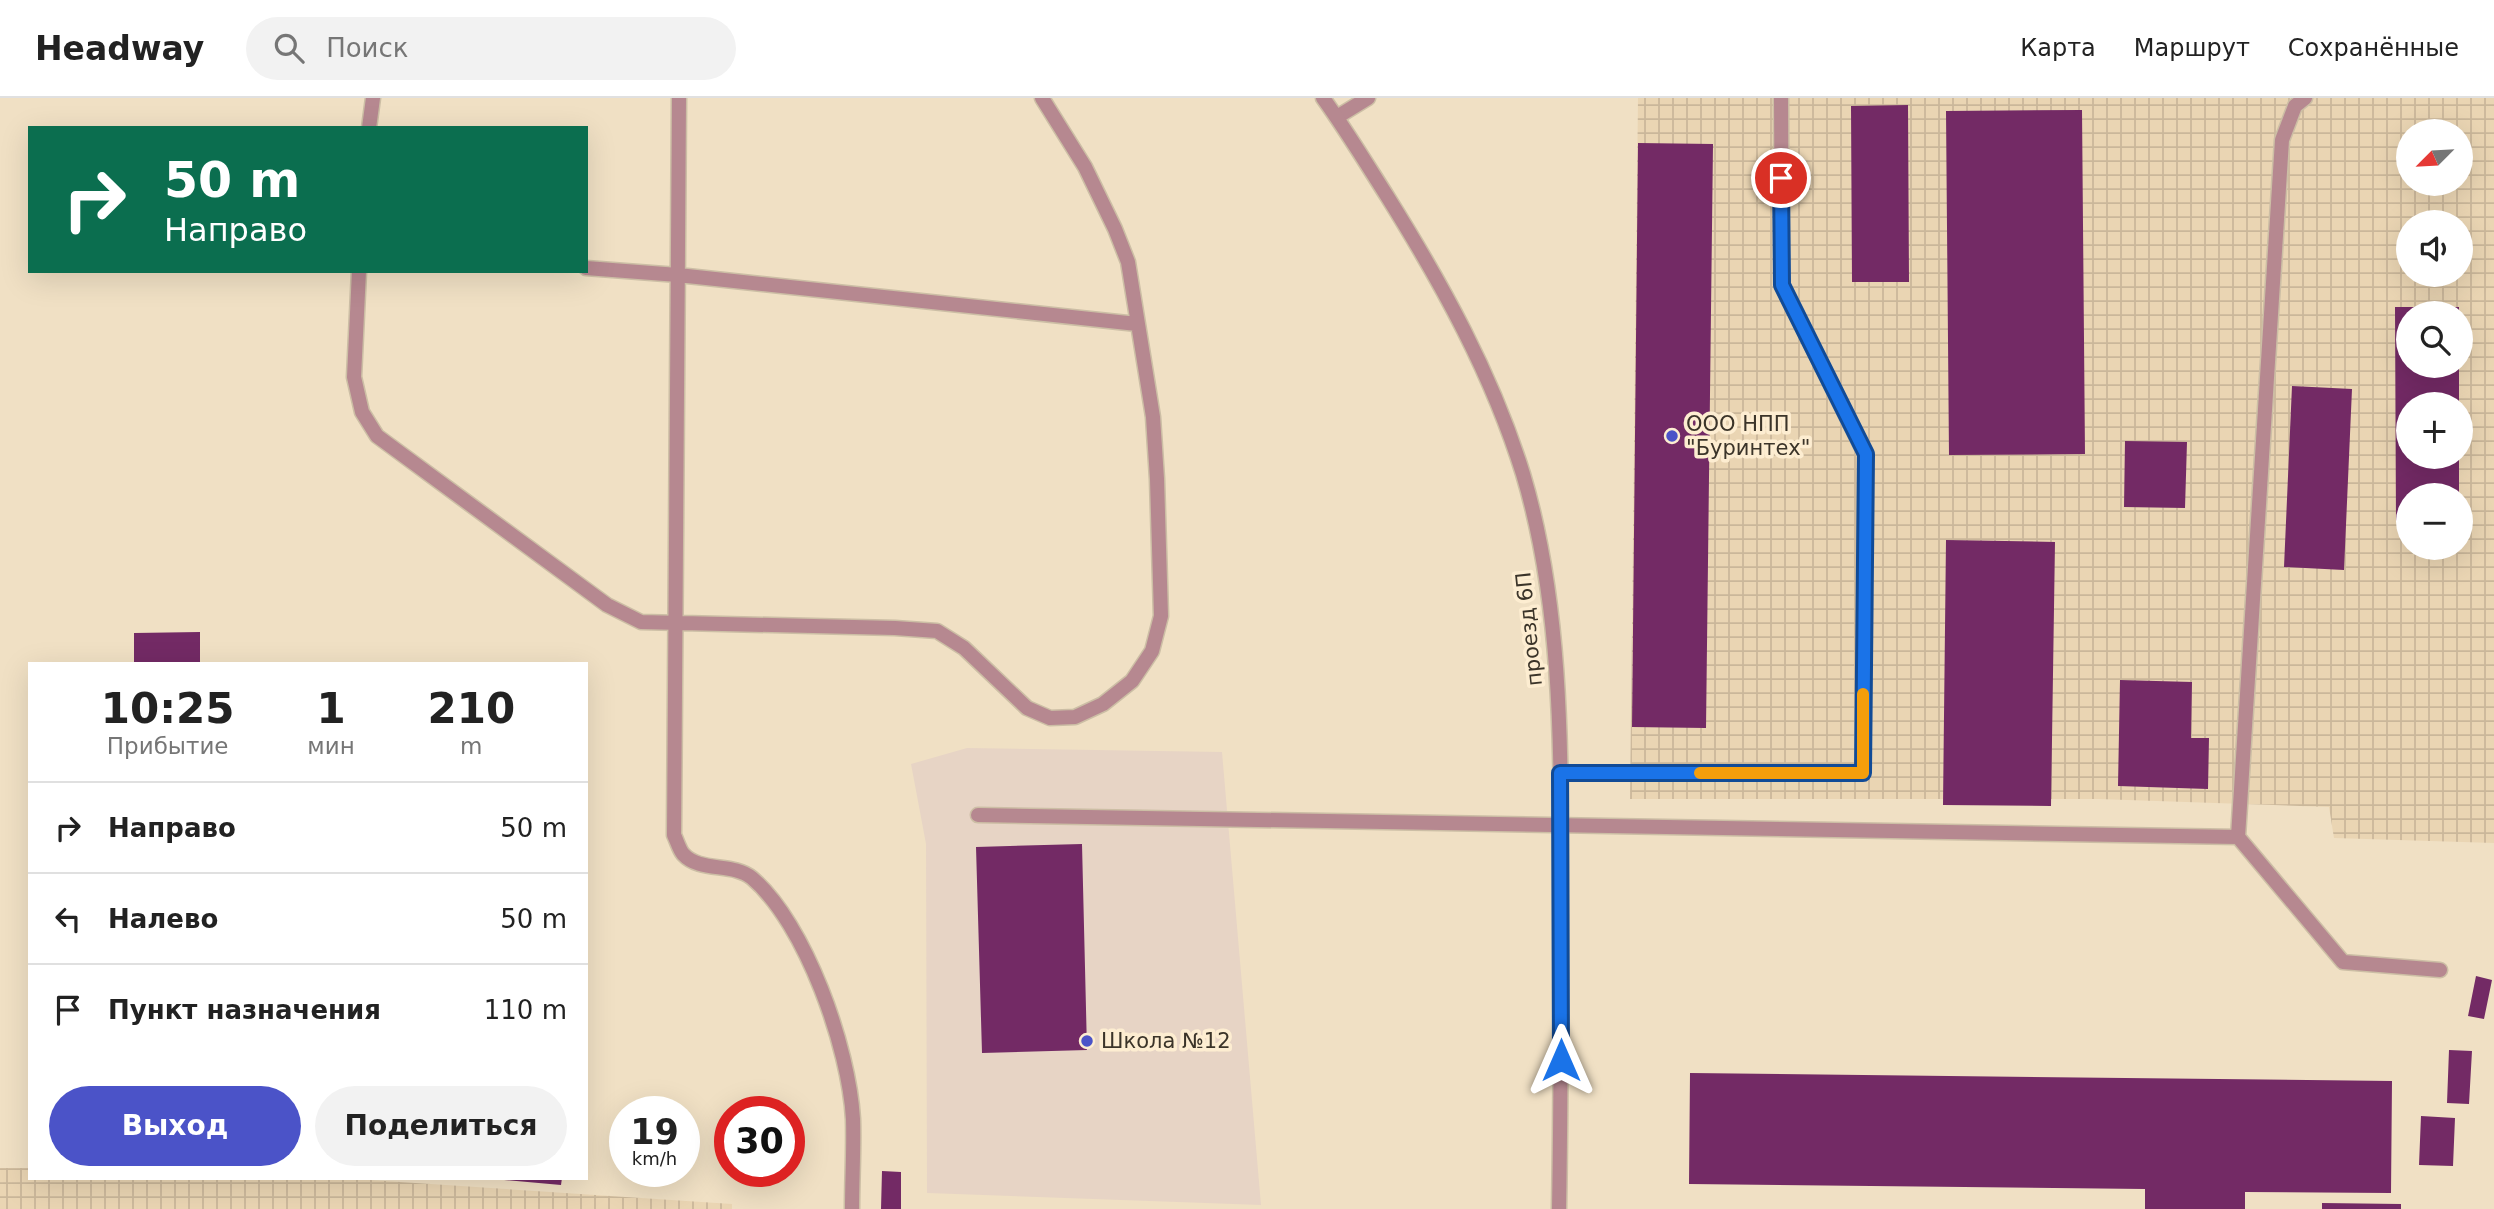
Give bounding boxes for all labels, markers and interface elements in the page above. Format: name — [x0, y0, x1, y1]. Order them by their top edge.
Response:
search box — [246, 17, 736, 80]
text: Headway — [35, 29, 204, 68]
icon: search — [270, 29, 308, 67]
text: Поиск — [326, 33, 409, 63]
text: Карта — [2020, 34, 2096, 62]
text: Маршрут — [2134, 34, 2250, 62]
text: Сохранённые — [2288, 34, 2459, 62]
north arrow — [2396, 119, 2473, 196]
map controls — [2396, 119, 2473, 560]
pin — [1751, 148, 1811, 208]
text: 50 m — [164, 152, 300, 209]
icon: right — [49, 154, 140, 245]
icon: arrive — [1762, 159, 1800, 197]
button: sound — [2396, 210, 2473, 287]
text: Направо — [164, 211, 307, 249]
button: search — [2396, 301, 2473, 378]
button: + — [2396, 392, 2473, 469]
place label: ООО НПП "Буринтех" — [1686, 412, 1810, 460]
marker: ООО НПП "Буринтех" — [1664, 428, 1680, 444]
button: − — [2396, 483, 2473, 560]
street label: проезд 6П — [1511, 571, 1547, 687]
text: 10:25 — [101, 684, 235, 733]
text: 1 — [316, 684, 346, 733]
text: 210 — [427, 684, 515, 733]
text: Прибытие — [107, 733, 229, 759]
text: мин — [307, 733, 355, 759]
text: m — [460, 733, 483, 759]
icon: right — [49, 809, 87, 847]
text: Направо — [108, 813, 236, 843]
text: 50 m — [500, 813, 567, 843]
icon: left — [49, 900, 87, 938]
text: Налево — [108, 904, 218, 934]
text: 50 m — [500, 904, 567, 934]
icon: arrive — [49, 991, 87, 1029]
text: Пункт назначения — [108, 995, 381, 1025]
text: 110 m — [484, 995, 567, 1025]
position arrow — [1524, 1023, 1598, 1097]
place label: Школа №12 — [1101, 1029, 1231, 1053]
marker: Школа №12 — [1079, 1033, 1095, 1049]
button: Выход — [49, 1086, 301, 1166]
button: Поделиться — [315, 1086, 567, 1166]
speed limit sign: 30 — [714, 1096, 805, 1187]
text: 19 — [630, 1112, 679, 1152]
text: km/h — [632, 1148, 677, 1169]

